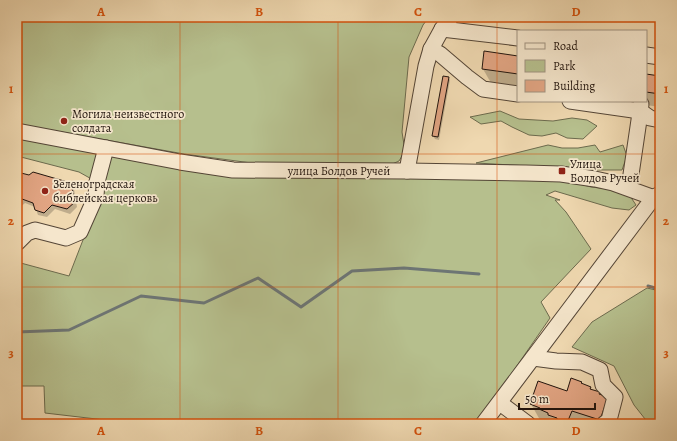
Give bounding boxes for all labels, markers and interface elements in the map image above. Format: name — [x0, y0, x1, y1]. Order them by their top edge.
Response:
text: A — [96, 3, 106, 20]
text: B — [255, 3, 263, 20]
text: C — [414, 3, 422, 20]
text: D — [571, 3, 581, 20]
legend — [517, 30, 647, 102]
text: Road — [553, 38, 579, 54]
text: Park — [553, 58, 576, 74]
text: Building — [553, 78, 595, 94]
text: 1 — [9, 80, 14, 97]
text: 1 — [664, 80, 669, 97]
place label: Могила неизвестного солдата — [72, 106, 184, 136]
marker: Могила неизвестного солдата — [59, 116, 69, 126]
place label: Улица Болдов Ручей — [570, 156, 640, 186]
street label: улица Болдов Ручей — [287, 163, 390, 179]
marker: Улица Болдов Ручей — [557, 166, 567, 176]
place label: Зеленоградская библейская церковь — [53, 176, 158, 206]
marker: Зеленоградская библейская церковь — [40, 186, 50, 196]
text: 2 — [8, 212, 15, 229]
text: 2 — [663, 212, 670, 229]
text: 3 — [8, 344, 14, 361]
text: 3 — [663, 344, 669, 361]
scale bar — [519, 385, 595, 411]
text: 50 m — [525, 391, 549, 407]
text: A — [96, 422, 106, 439]
text: B — [255, 422, 263, 439]
text: C — [414, 422, 422, 439]
text: D — [571, 422, 581, 439]

